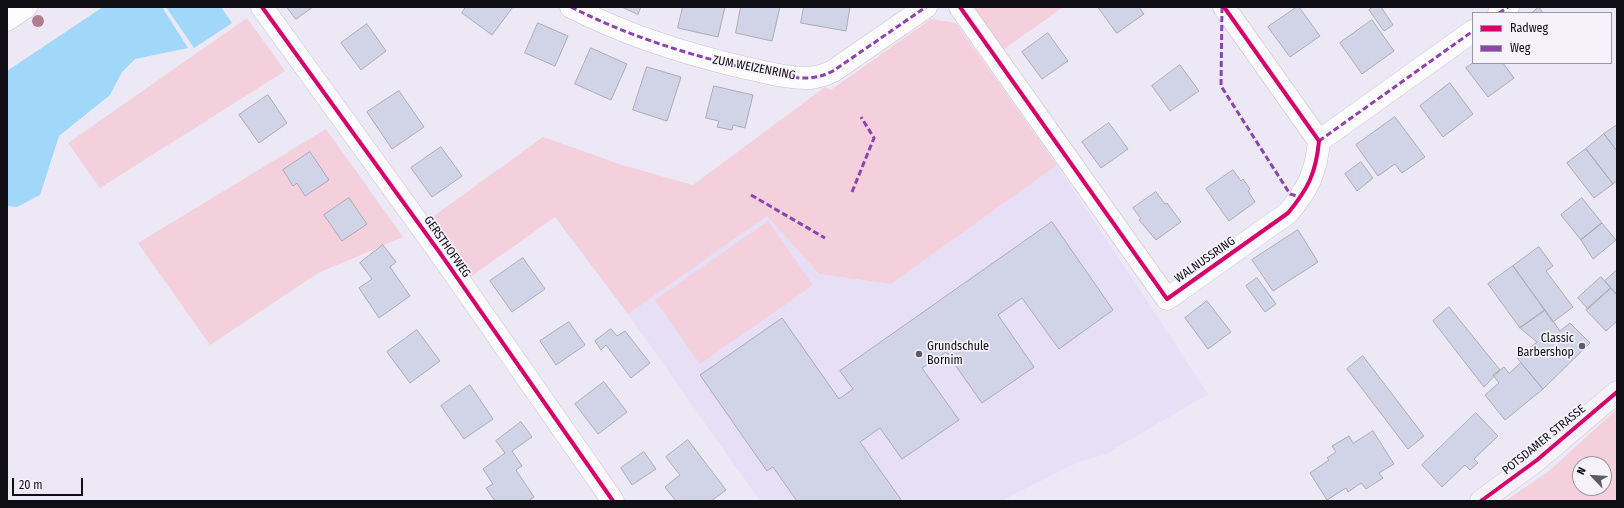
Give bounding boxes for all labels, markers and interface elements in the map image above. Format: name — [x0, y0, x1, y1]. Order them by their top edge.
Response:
legend — [1472, 12, 1612, 64]
text: Radweg — [1510, 21, 1548, 35]
text: Weg — [1510, 41, 1530, 55]
street label: ZUM WEIZENRING — [711, 53, 797, 83]
street label: GERSTHOFWEG — [421, 214, 473, 280]
street label: WALNUSSRING — [1172, 234, 1238, 286]
place label: Classic Barbershop — [1517, 332, 1574, 360]
place label: Grundschule Bornim — [927, 340, 989, 368]
marker: Classic Barbershop — [1577, 341, 1587, 351]
marker: Grundschule Bornim — [914, 349, 924, 359]
street label: POTSDAMER STRASSE — [1500, 402, 1588, 478]
north arrow — [1572, 456, 1612, 496]
text: N — [1574, 465, 1589, 477]
scale bar — [14, 470, 85, 496]
text: 20 m — [19, 478, 43, 492]

